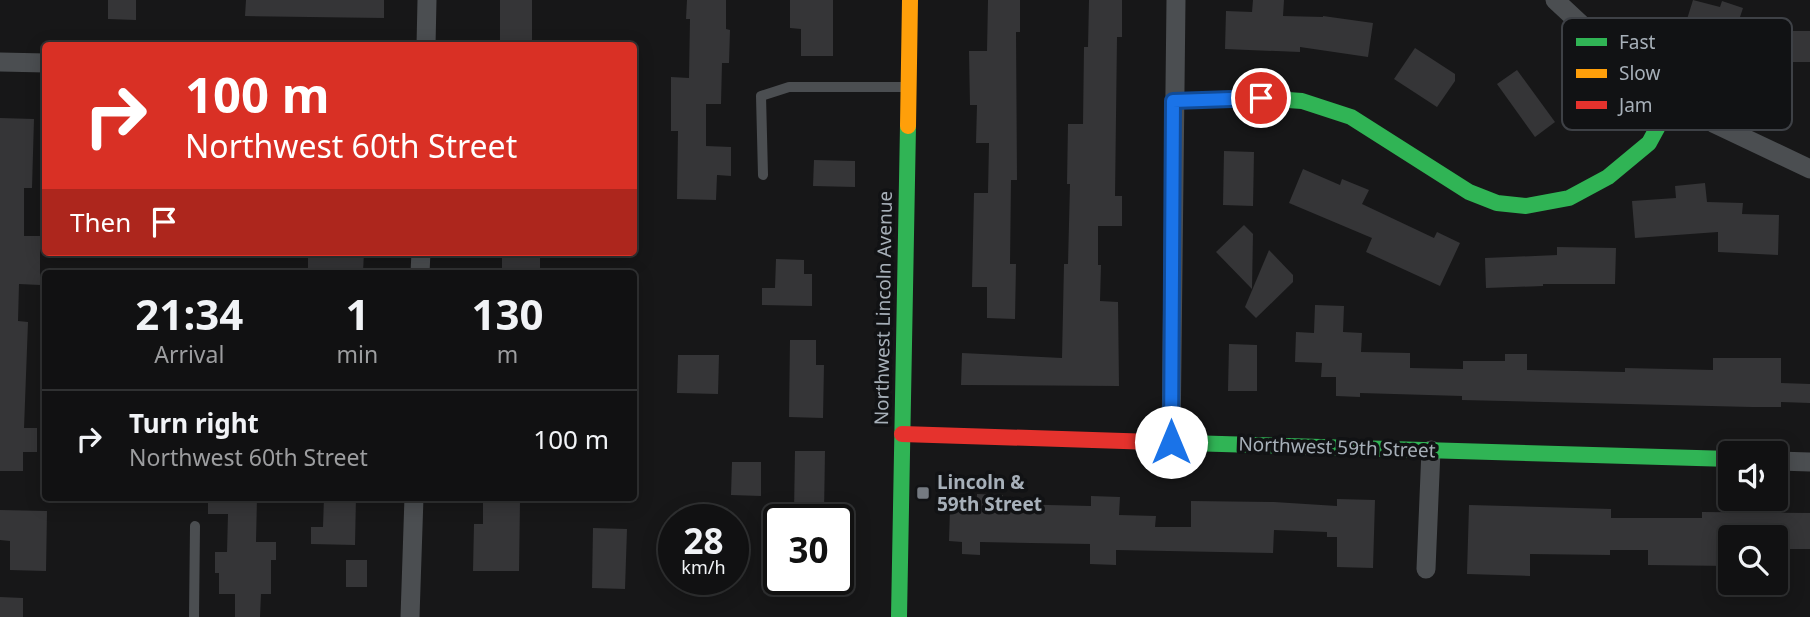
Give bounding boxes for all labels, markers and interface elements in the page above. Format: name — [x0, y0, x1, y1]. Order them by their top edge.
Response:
legend — [1562, 18, 1792, 130]
text: Fast — [1619, 29, 1656, 55]
text: Slow — [1619, 60, 1660, 86]
text: 100 m — [185, 61, 330, 127]
pin — [1231, 68, 1291, 128]
icon: right — [70, 70, 161, 161]
icon: arrive — [1242, 79, 1280, 117]
text: Jam — [1617, 92, 1653, 118]
text: Northwest 60th Street — [185, 124, 517, 167]
street label: Northwest Lincoln Avenue — [868, 191, 898, 425]
icon: arrive — [145, 203, 183, 241]
text: Then — [70, 204, 131, 240]
text: 21:34 — [135, 285, 243, 342]
text: 1 — [345, 285, 369, 342]
text: 130 — [472, 285, 544, 342]
text: Arrival — [154, 338, 224, 370]
text: min — [337, 338, 378, 370]
text: m — [497, 338, 518, 370]
text: Turn right — [129, 405, 259, 441]
position arrow — [1134, 405, 1208, 479]
icon: right — [70, 420, 108, 458]
text: 100 m — [533, 421, 609, 457]
street label: Northwest 59th Street — [1238, 431, 1436, 463]
text: Northwest 60th Street — [129, 441, 368, 473]
map controls — [1718, 441, 1788, 595]
button: sound — [1718, 441, 1788, 511]
place label: Lincoln & 59th Street — [937, 469, 1042, 517]
marker: Lincoln & 59th Street — [915, 485, 931, 501]
speed limit sign: 30 — [763, 504, 854, 595]
text: 28 — [683, 517, 724, 564]
button: search — [1718, 525, 1788, 595]
text: km/h — [681, 555, 726, 579]

